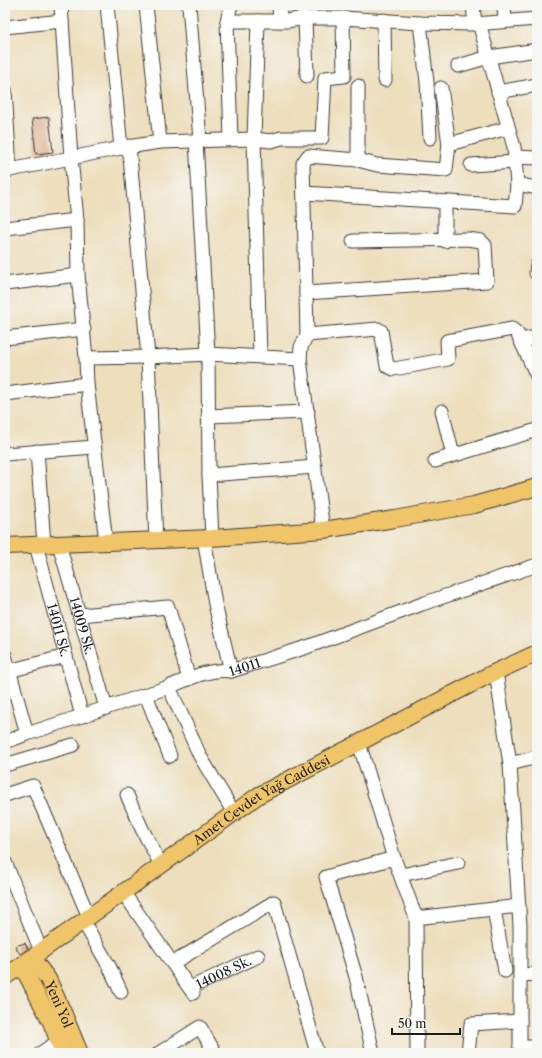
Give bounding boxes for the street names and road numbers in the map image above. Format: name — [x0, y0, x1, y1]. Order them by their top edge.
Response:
street label: 14009 Sk. — [67, 595, 98, 656]
street label: 14011 Sk. — [44, 602, 74, 658]
street label: 14011 — [227, 654, 263, 679]
street label: Amet Cevdet Yağ Caddesi — [189, 751, 333, 848]
street label: 14008 Sk. — [193, 952, 254, 992]
street label: Yeni Yol — [41, 977, 77, 1030]

